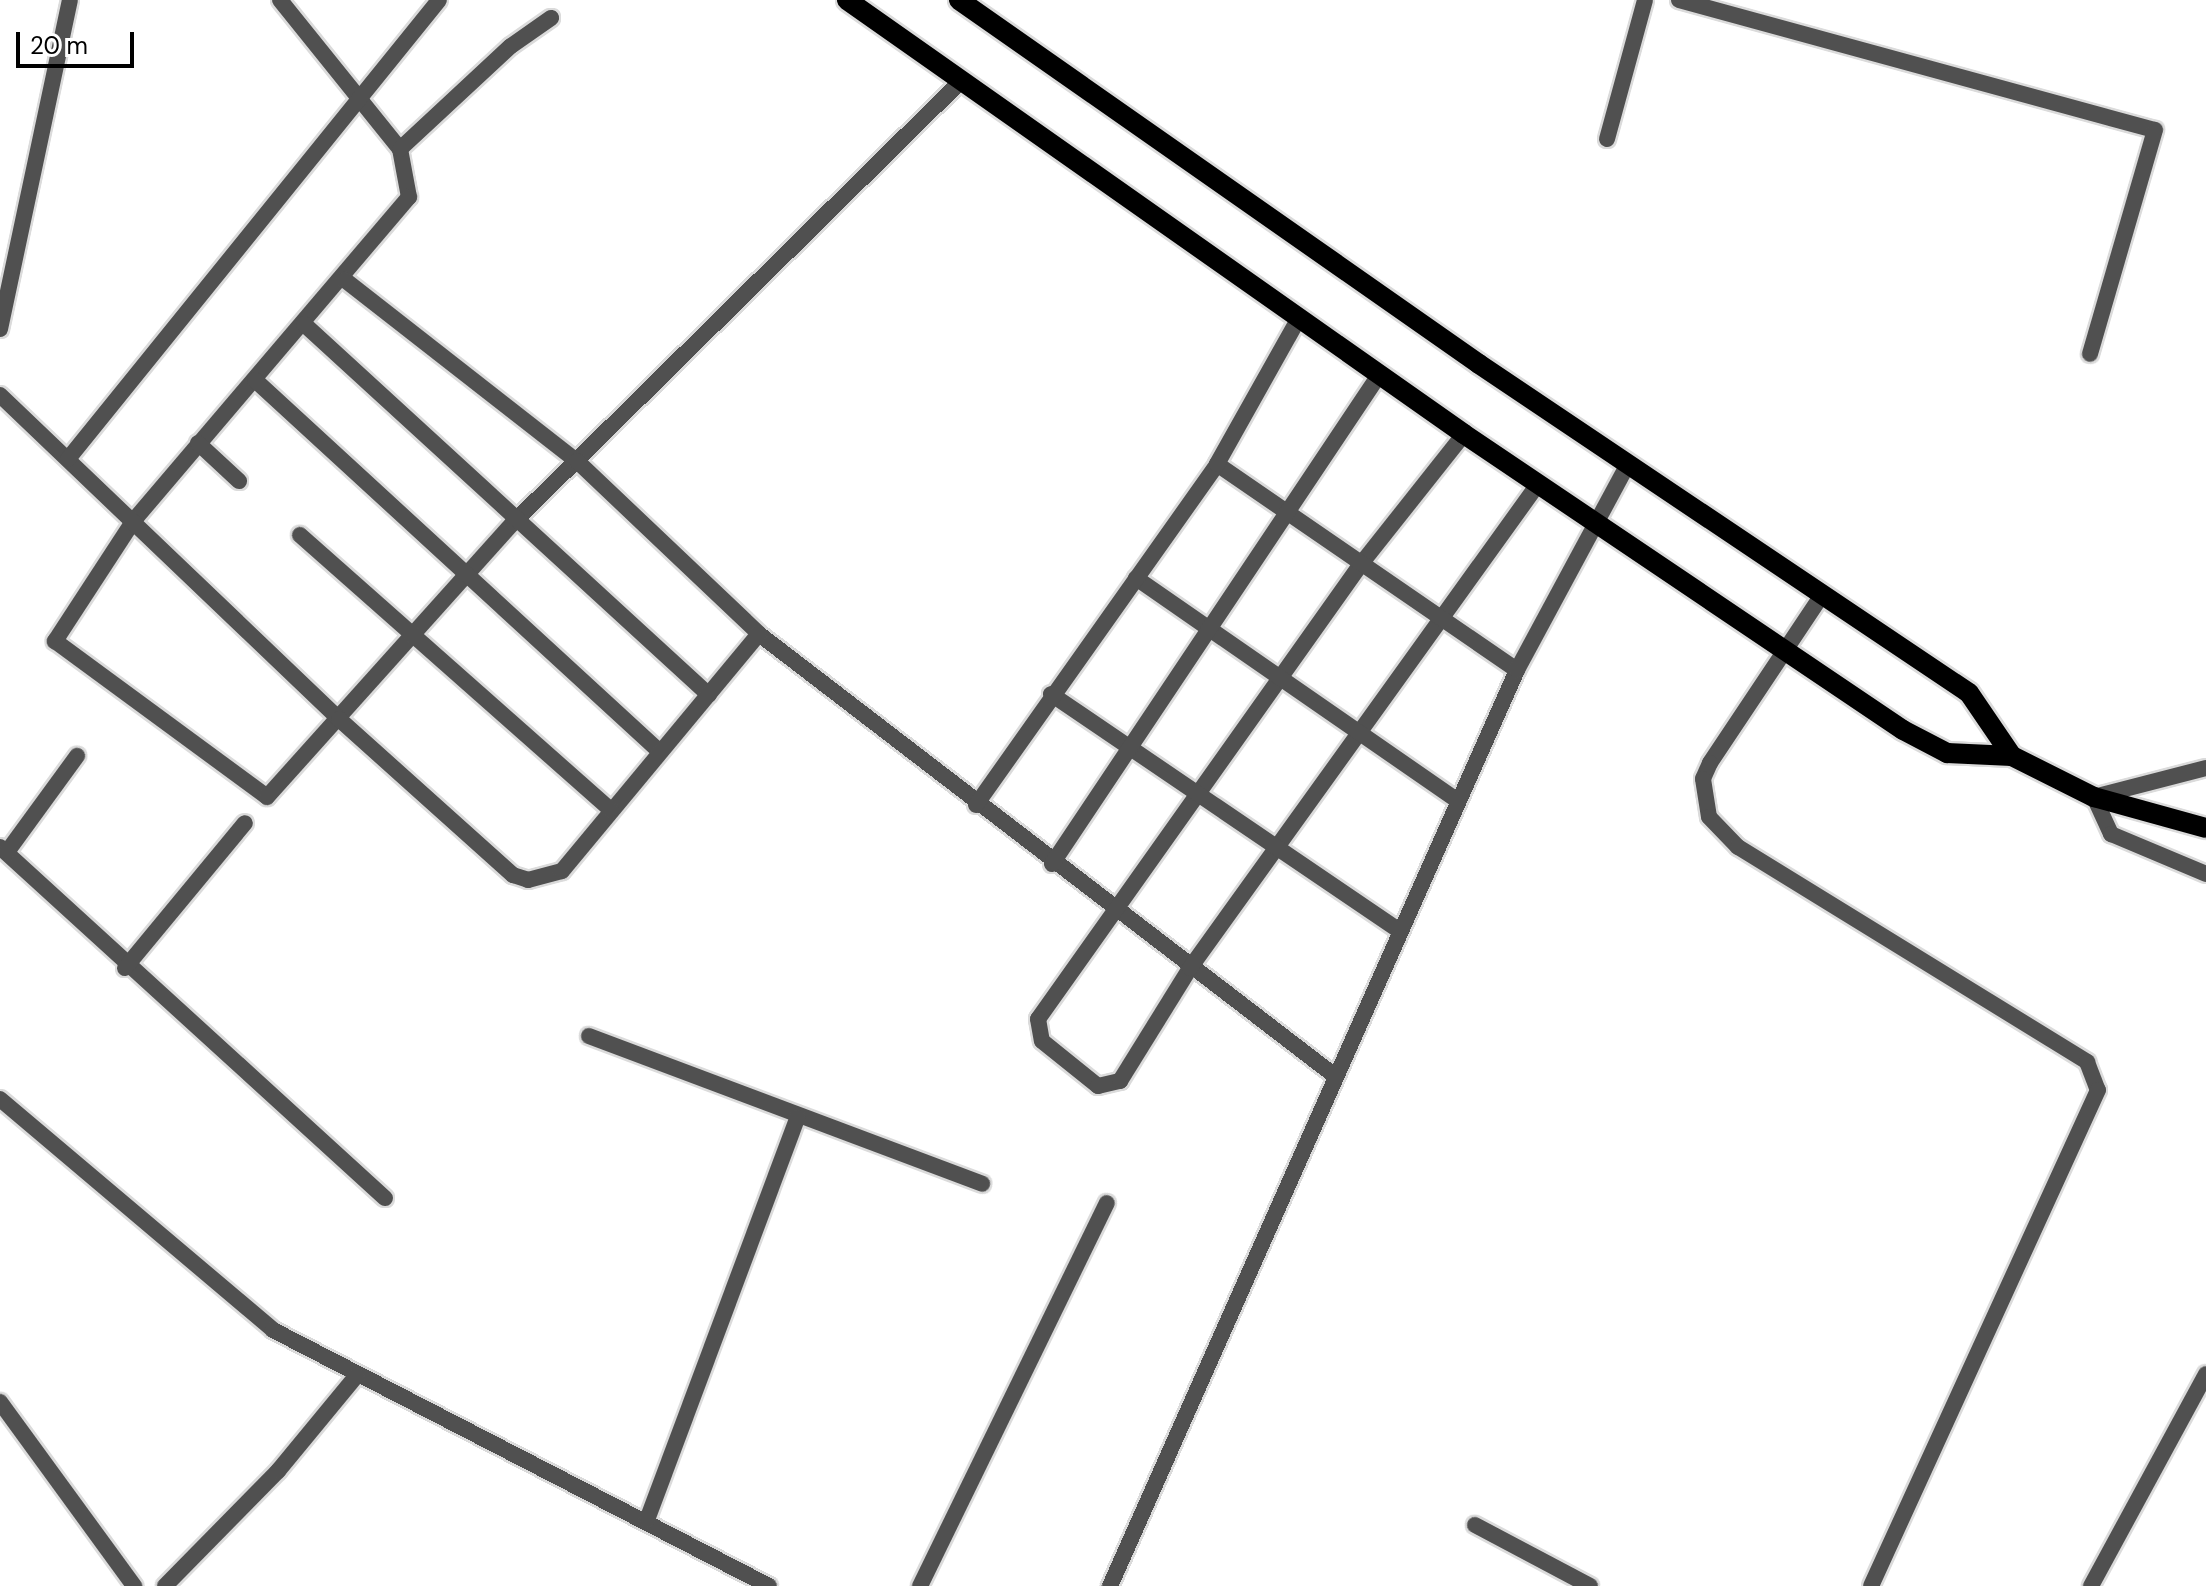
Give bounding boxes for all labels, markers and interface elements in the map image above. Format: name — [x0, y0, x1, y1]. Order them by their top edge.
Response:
scale bar — [20, 16, 138, 66]
text: 20 m — [30, 30, 88, 61]

